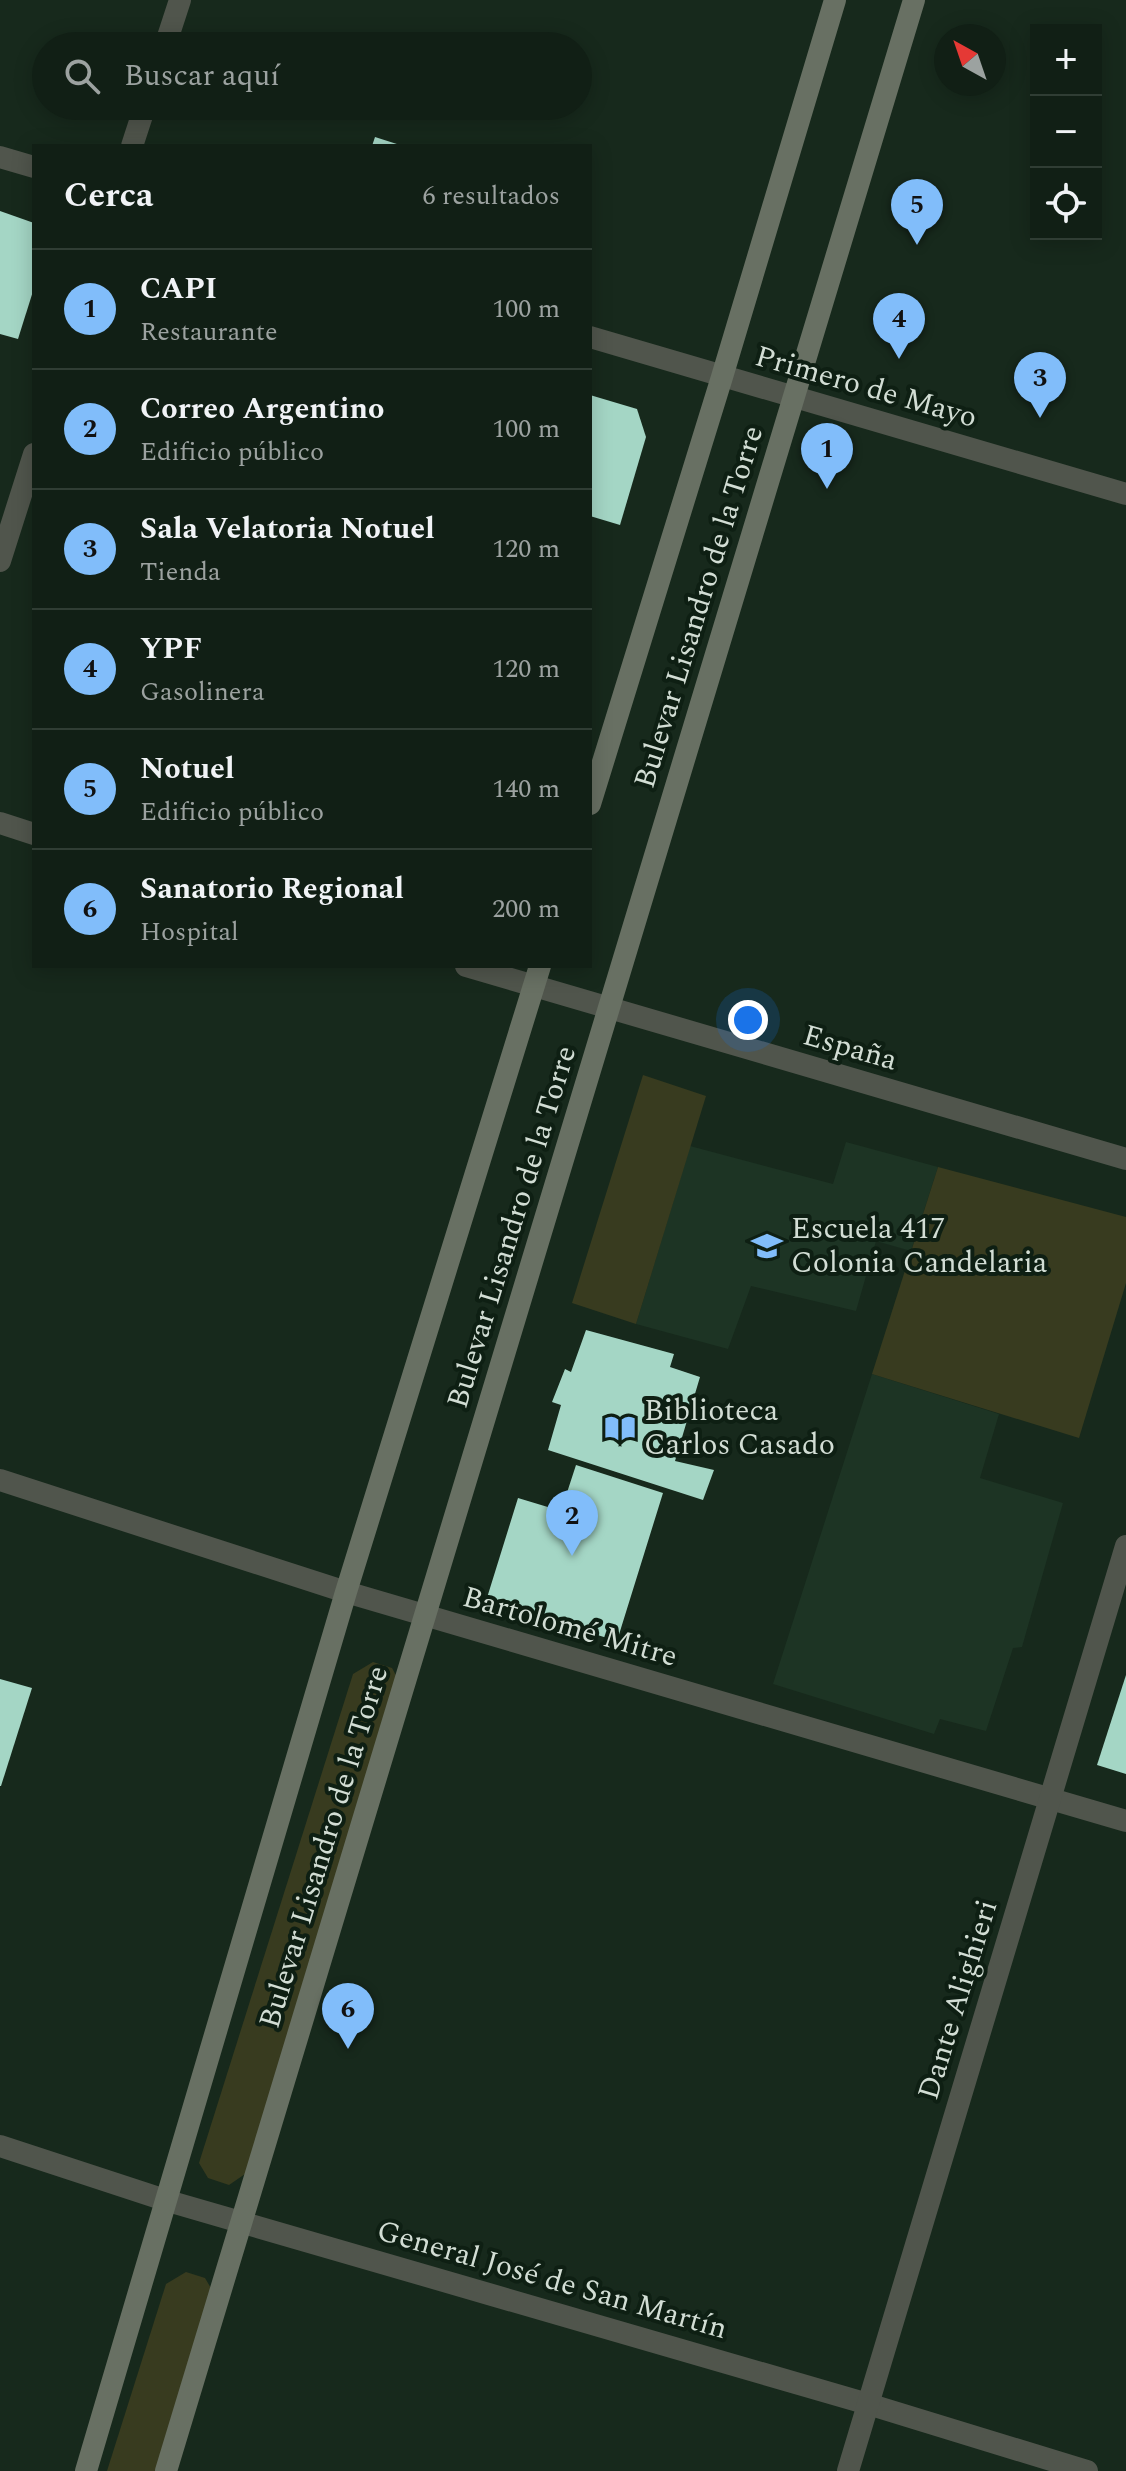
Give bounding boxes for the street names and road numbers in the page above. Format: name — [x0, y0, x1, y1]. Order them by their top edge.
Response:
street label: Primero de Mayo — [750, 333, 982, 441]
street label: Bulevar Lisandro de la Torre — [622, 420, 776, 794]
street label: España — [797, 1013, 903, 1083]
street label: Bulevar Lisandro de la Torre — [435, 1040, 589, 1414]
street label: Bartolomé Mitre — [457, 1574, 683, 1680]
street label: Bulevar Lisandro de la Torre — [247, 1660, 401, 2034]
street label: Dante Alighieri — [906, 1894, 1010, 2106]
street label: General José de San Martín — [371, 2208, 733, 2352]

